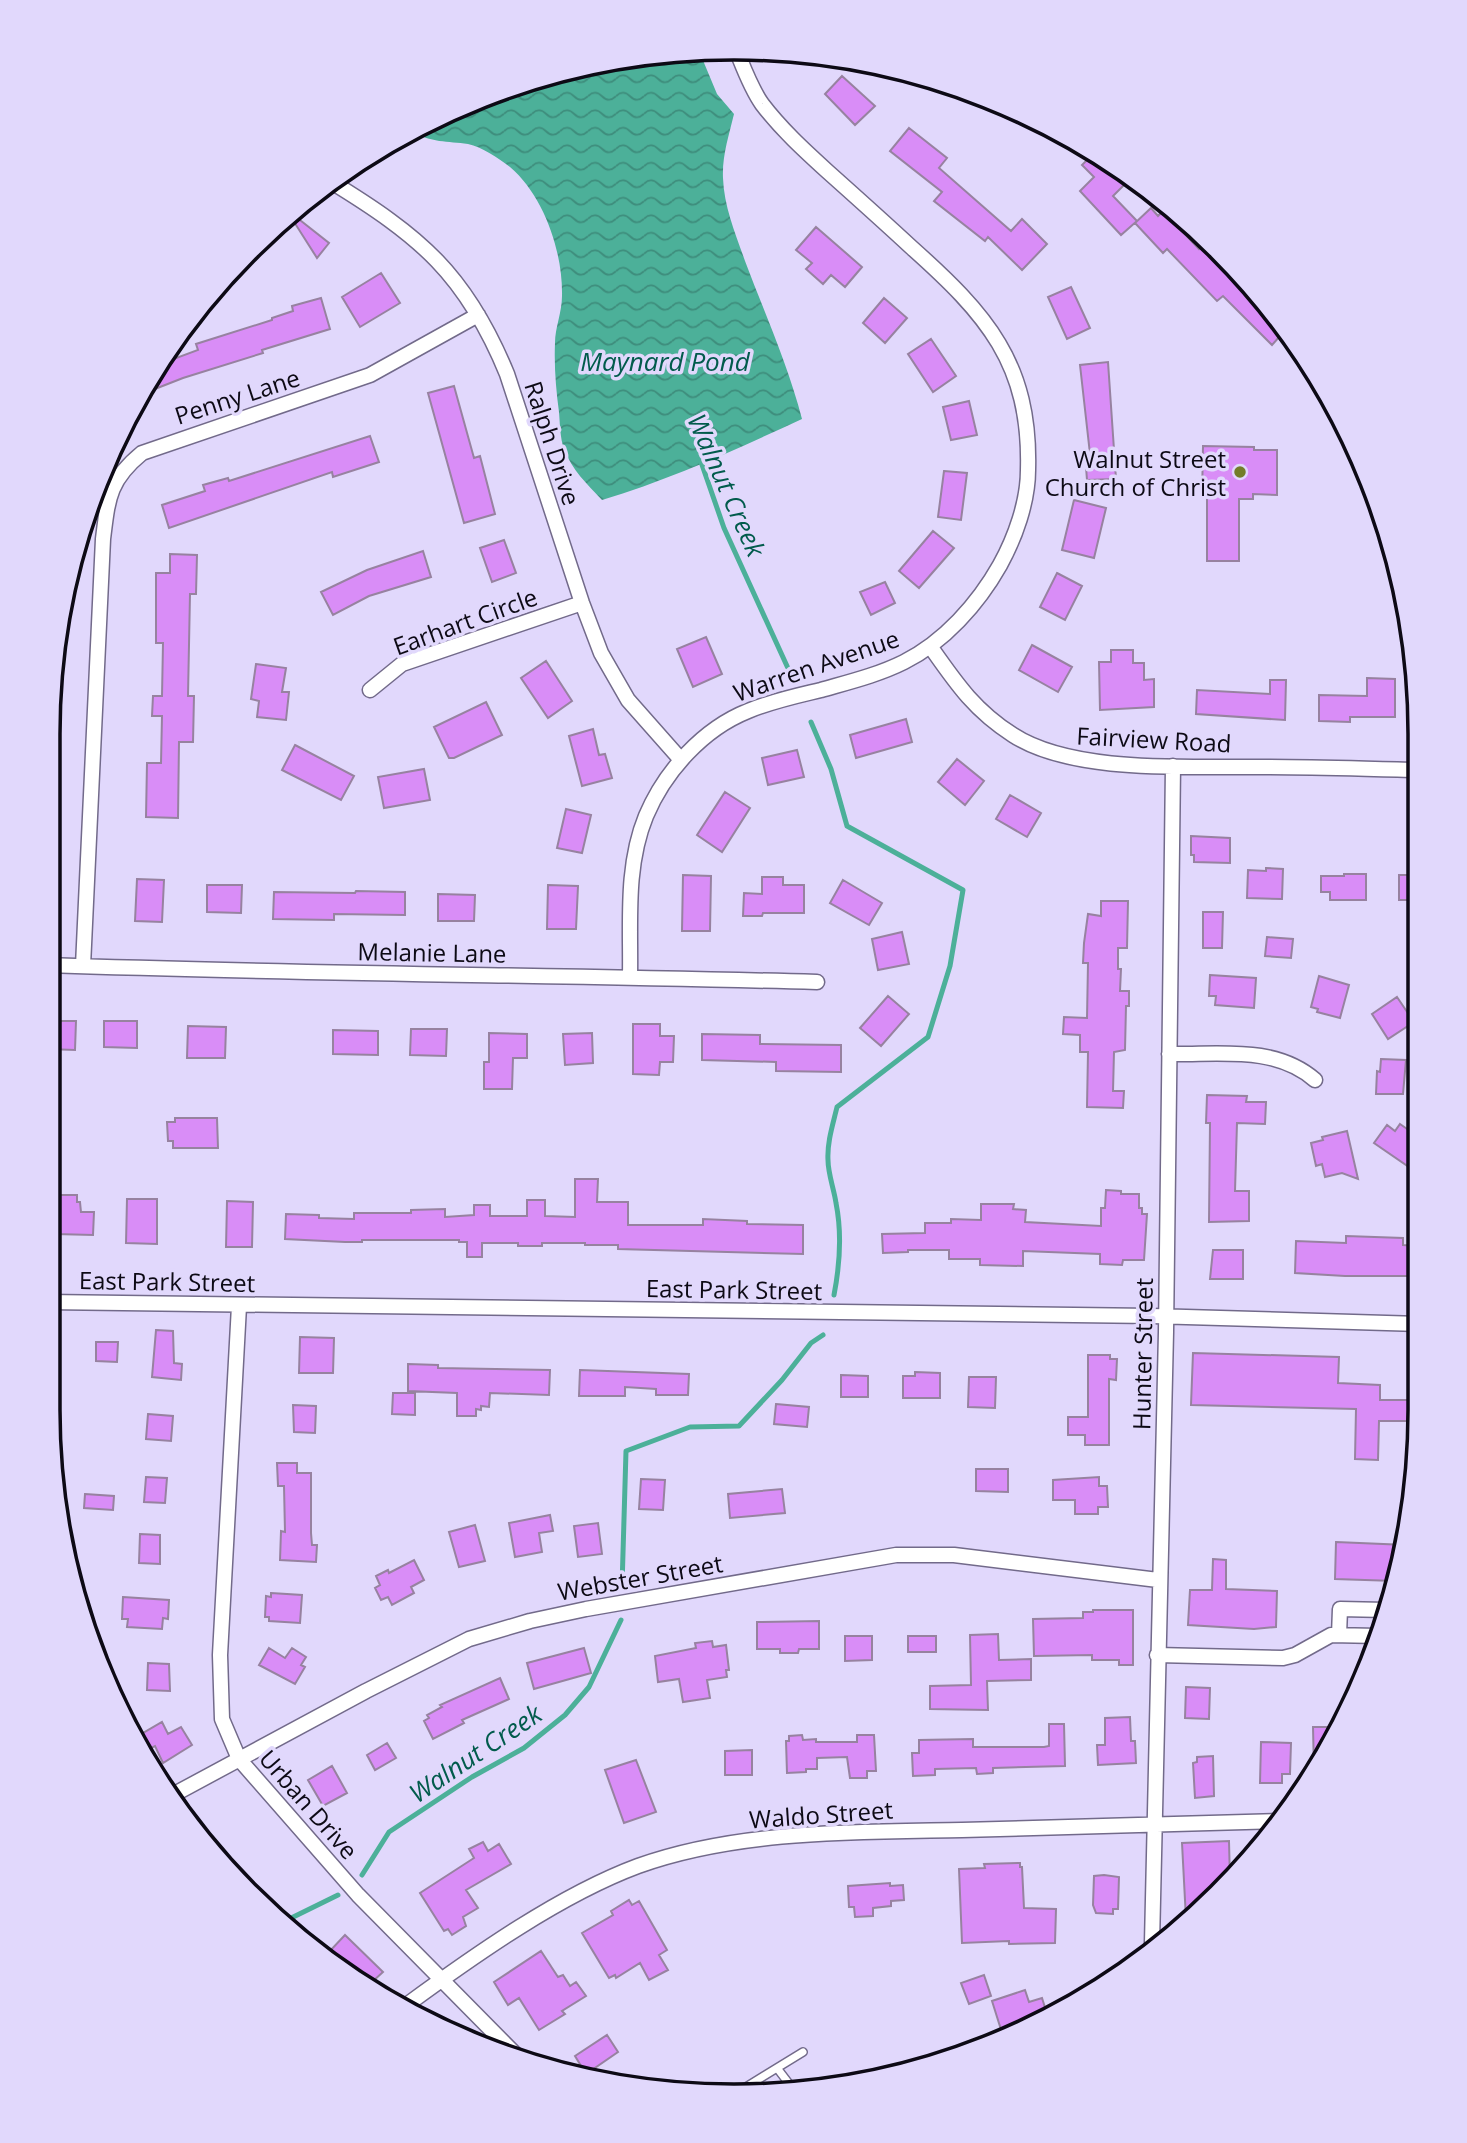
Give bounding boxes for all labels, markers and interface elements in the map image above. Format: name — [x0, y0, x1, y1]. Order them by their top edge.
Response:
water label: Maynard Pond — [580, 343, 751, 379]
street label: Penny Lane — [170, 360, 304, 432]
street label: Ralph Drive — [517, 377, 589, 509]
water label: Walnut Creek — [679, 408, 775, 563]
place label: Walnut Street Church of Christ — [1045, 442, 1226, 503]
marker: Walnut Street Church of Christ — [1232, 464, 1248, 480]
street label: Earhart Circle — [388, 580, 542, 662]
street label: Warren Avenue — [729, 621, 903, 709]
street label: Fairview Road — [1076, 718, 1232, 760]
street label: Melanie Lane — [357, 934, 507, 970]
street label: East Park Street — [79, 1263, 255, 1299]
street label: East Park Street — [646, 1271, 822, 1307]
street label: Hunter Street — [1124, 1278, 1160, 1430]
street label: Webster Street — [555, 1546, 725, 1608]
water label: Walnut Creek — [402, 1695, 550, 1811]
street label: Urban Drive — [252, 1742, 366, 1866]
street label: Waldo Street — [748, 1793, 894, 1835]

